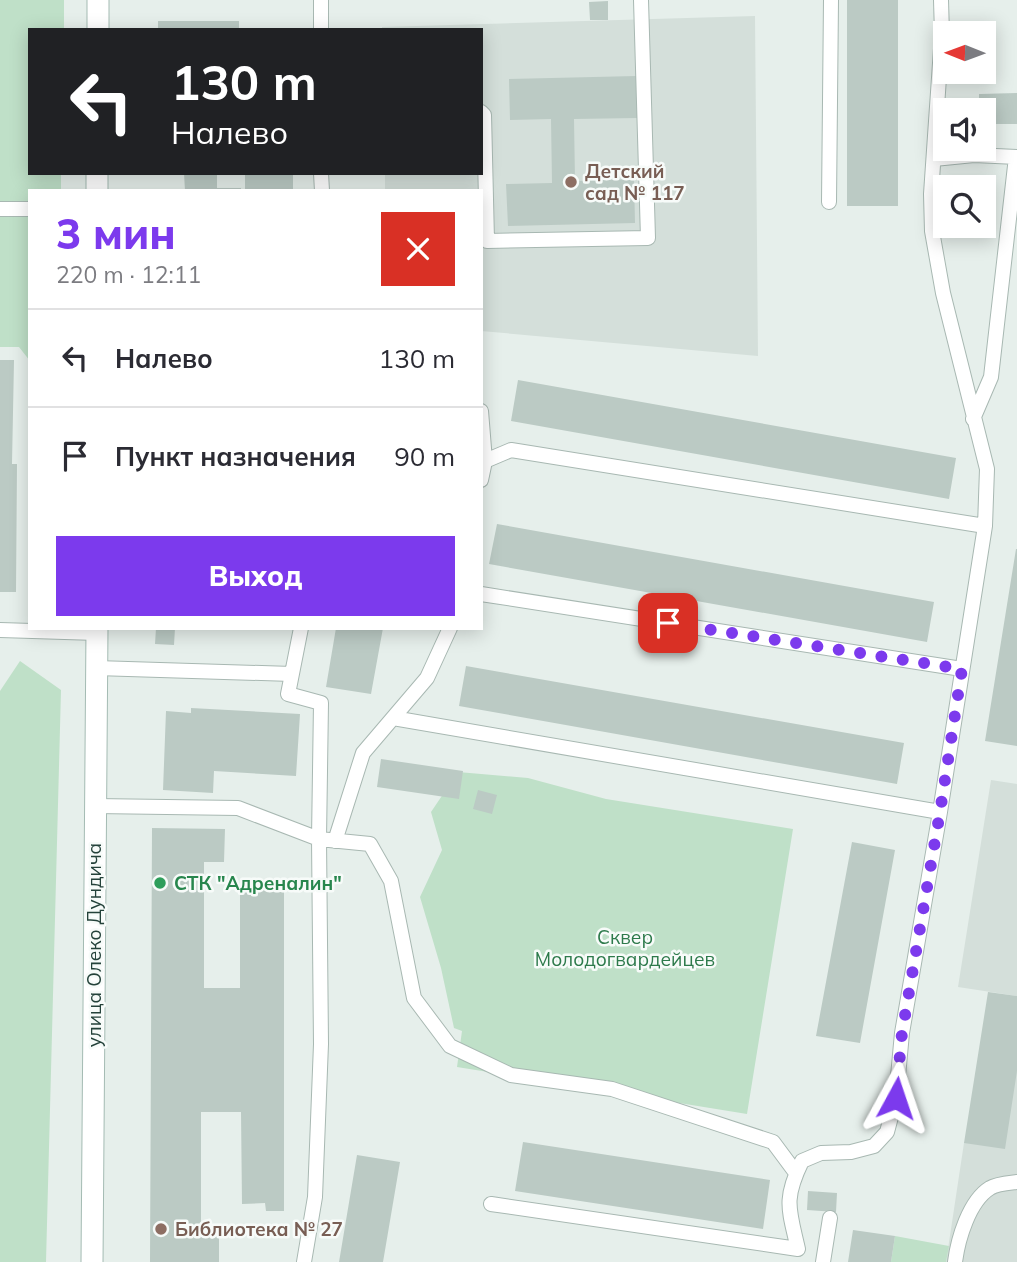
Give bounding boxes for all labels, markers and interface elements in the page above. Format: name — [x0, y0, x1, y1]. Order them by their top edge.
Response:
north arrow — [933, 21, 996, 84]
map controls — [933, 21, 996, 238]
text: 130 m — [171, 51, 317, 112]
icon: left — [56, 56, 147, 147]
button: sound — [933, 98, 996, 161]
text: Налево — [171, 112, 288, 152]
place label: Детский сад № 117 — [585, 159, 685, 205]
marker: Детский сад № 117 — [563, 174, 579, 190]
button: search — [933, 175, 996, 238]
text: 3 мин — [56, 207, 176, 260]
button: close — [381, 212, 455, 286]
text: 220 m · 12:11 — [56, 260, 201, 289]
icon: left — [56, 339, 94, 377]
text: Налево — [115, 342, 213, 375]
text: 130 m — [379, 342, 455, 375]
icon: arrive — [56, 437, 94, 475]
text: Пункт назначения — [115, 440, 356, 473]
text: 90 m — [394, 440, 455, 473]
button: Выход — [56, 536, 455, 616]
pin — [638, 593, 698, 653]
icon: arrive — [649, 604, 687, 642]
street label: улица Олеко Дундича — [82, 843, 106, 1047]
place label: СТК "Адреналин" — [174, 871, 342, 895]
marker: СТК "Адреналин" — [152, 875, 168, 891]
park label: Сквер Молодогвардейцев — [535, 925, 715, 971]
position arrow — [859, 1061, 933, 1135]
place label: Библиотека № 27 — [175, 1217, 343, 1241]
marker: Библиотека № 27 — [153, 1221, 169, 1237]

